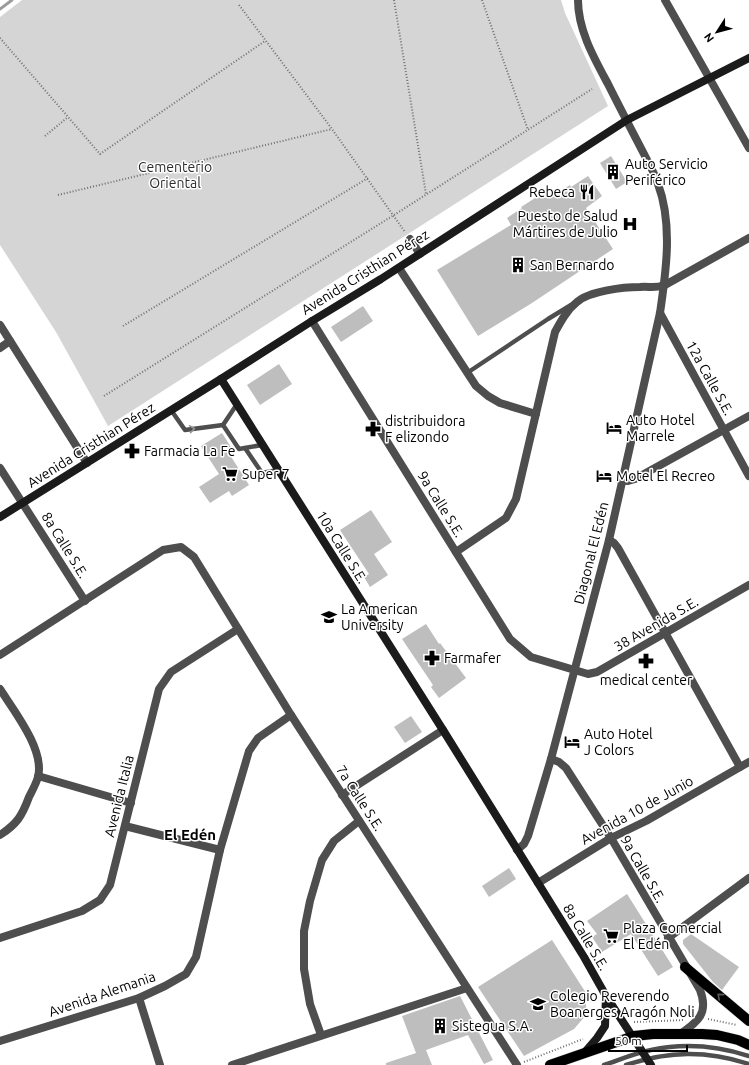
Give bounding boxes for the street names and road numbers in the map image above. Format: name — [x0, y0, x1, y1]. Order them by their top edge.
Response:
street label: Avenida Cristhian Pérez — [298, 226, 432, 318]
street label: 12a Calle S.E. — [683, 338, 737, 418]
street label: Avenida Cristhian Pérez — [24, 399, 158, 491]
street label: 9a Calle S.E. — [414, 468, 468, 540]
street label: Diagonal El Edén — [571, 500, 611, 606]
street label: 10a Calle S.E. — [313, 508, 371, 586]
street label: 8a Calle S.E. — [38, 509, 92, 581]
street label: 38 Avenida S.E. — [611, 593, 701, 655]
street label: Avenida Italia — [101, 753, 137, 839]
street label: 7a Calle S.E. — [333, 762, 387, 834]
street label: Avenida 10 de Junio — [578, 772, 696, 848]
street label: 9a Calle S.E. — [617, 833, 669, 905]
street label: 8a Calle S.E. — [560, 901, 612, 973]
street label: Avenida Alemania — [47, 968, 157, 1020]

